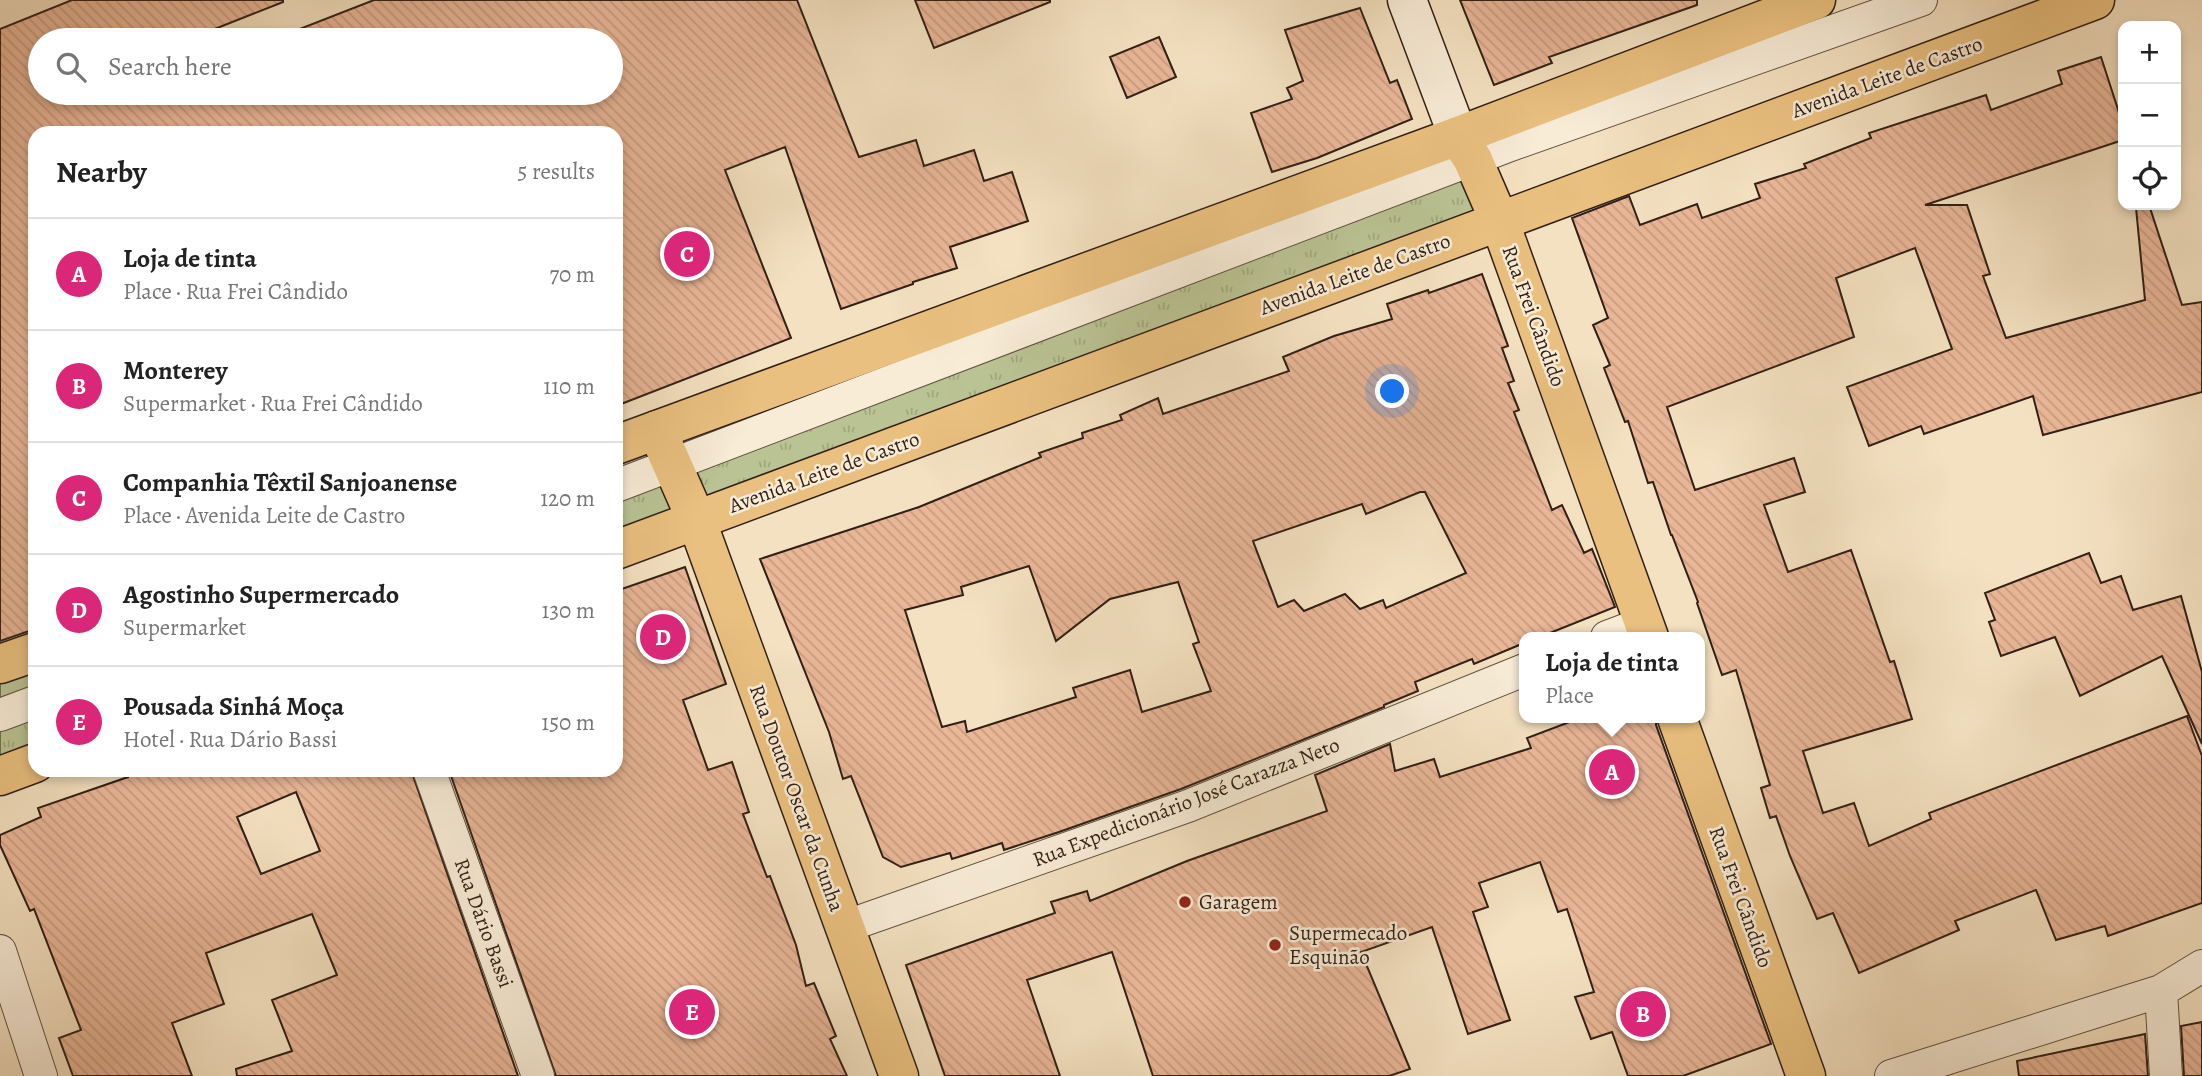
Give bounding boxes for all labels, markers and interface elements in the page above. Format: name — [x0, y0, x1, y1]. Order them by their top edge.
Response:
map controls — [2118, 21, 2181, 210]
button: + — [2118, 21, 2181, 84]
search box — [28, 28, 623, 105]
street label: Avenida Leite de Castro — [1787, 30, 1986, 125]
icon: search — [52, 48, 90, 86]
text: Search here — [108, 49, 232, 84]
button: − — [2118, 84, 2181, 147]
button: locate — [2118, 147, 2181, 210]
text: Nearby — [56, 152, 147, 192]
text: 5 results — [518, 156, 595, 187]
street label: Avenida Leite de Castro — [1255, 227, 1454, 322]
pin: C — [664, 228, 710, 280]
text: Loja de tinta — [123, 241, 257, 276]
street label: Rua Frei Cândido — [1495, 241, 1573, 391]
text: A — [72, 259, 86, 290]
text: 70 m — [549, 259, 595, 290]
text: Place · Rua Frei Cândido — [123, 276, 348, 307]
text: Monterey — [123, 353, 228, 388]
text: B — [72, 371, 86, 402]
text: 110 m — [543, 371, 595, 402]
your location — [1375, 374, 1409, 408]
text: Supermarket · Rua Frei Cândido — [123, 388, 423, 419]
street label: Avenida Leite de Castro — [724, 425, 923, 520]
text: Companhia Têxtil Sanjoanense — [123, 465, 457, 500]
text: C — [72, 483, 86, 514]
text: 120 m — [540, 483, 595, 514]
text: Place · Avenida Leite de Castro — [123, 500, 405, 531]
text: Agostinho Supermercado — [123, 577, 399, 612]
text: D — [71, 595, 87, 626]
text: 130 m — [542, 595, 595, 626]
pin: D — [640, 611, 686, 663]
text: Supermarket — [123, 612, 246, 643]
popup — [1519, 632, 1705, 723]
text: Loja de tinta — [1545, 645, 1679, 680]
text: Place — [1545, 680, 1594, 711]
street label: Rua Doutor Oscar da Cunha — [743, 681, 851, 916]
text: Pousada Sinhá Moça — [123, 689, 344, 724]
text: E — [72, 707, 86, 738]
text: 150 m — [541, 707, 595, 738]
text: Hotel · Rua Dário Bassi — [123, 724, 337, 755]
street label: Rua Expedicionário José Carazza Neto — [1029, 730, 1343, 874]
pin: A — [1589, 746, 1635, 798]
street label: Rua Frei Cândido — [1702, 822, 1780, 972]
street label: Rua Dário Bassi — [448, 854, 520, 992]
place label: Garagem — [1199, 888, 1278, 916]
marker: Garagem — [1177, 894, 1193, 910]
place label: Supermecado Esquinão — [1289, 919, 1407, 971]
marker: Supermecado Esquinão — [1267, 937, 1283, 953]
pin: E — [669, 986, 715, 1038]
pin: B — [1620, 988, 1666, 1040]

